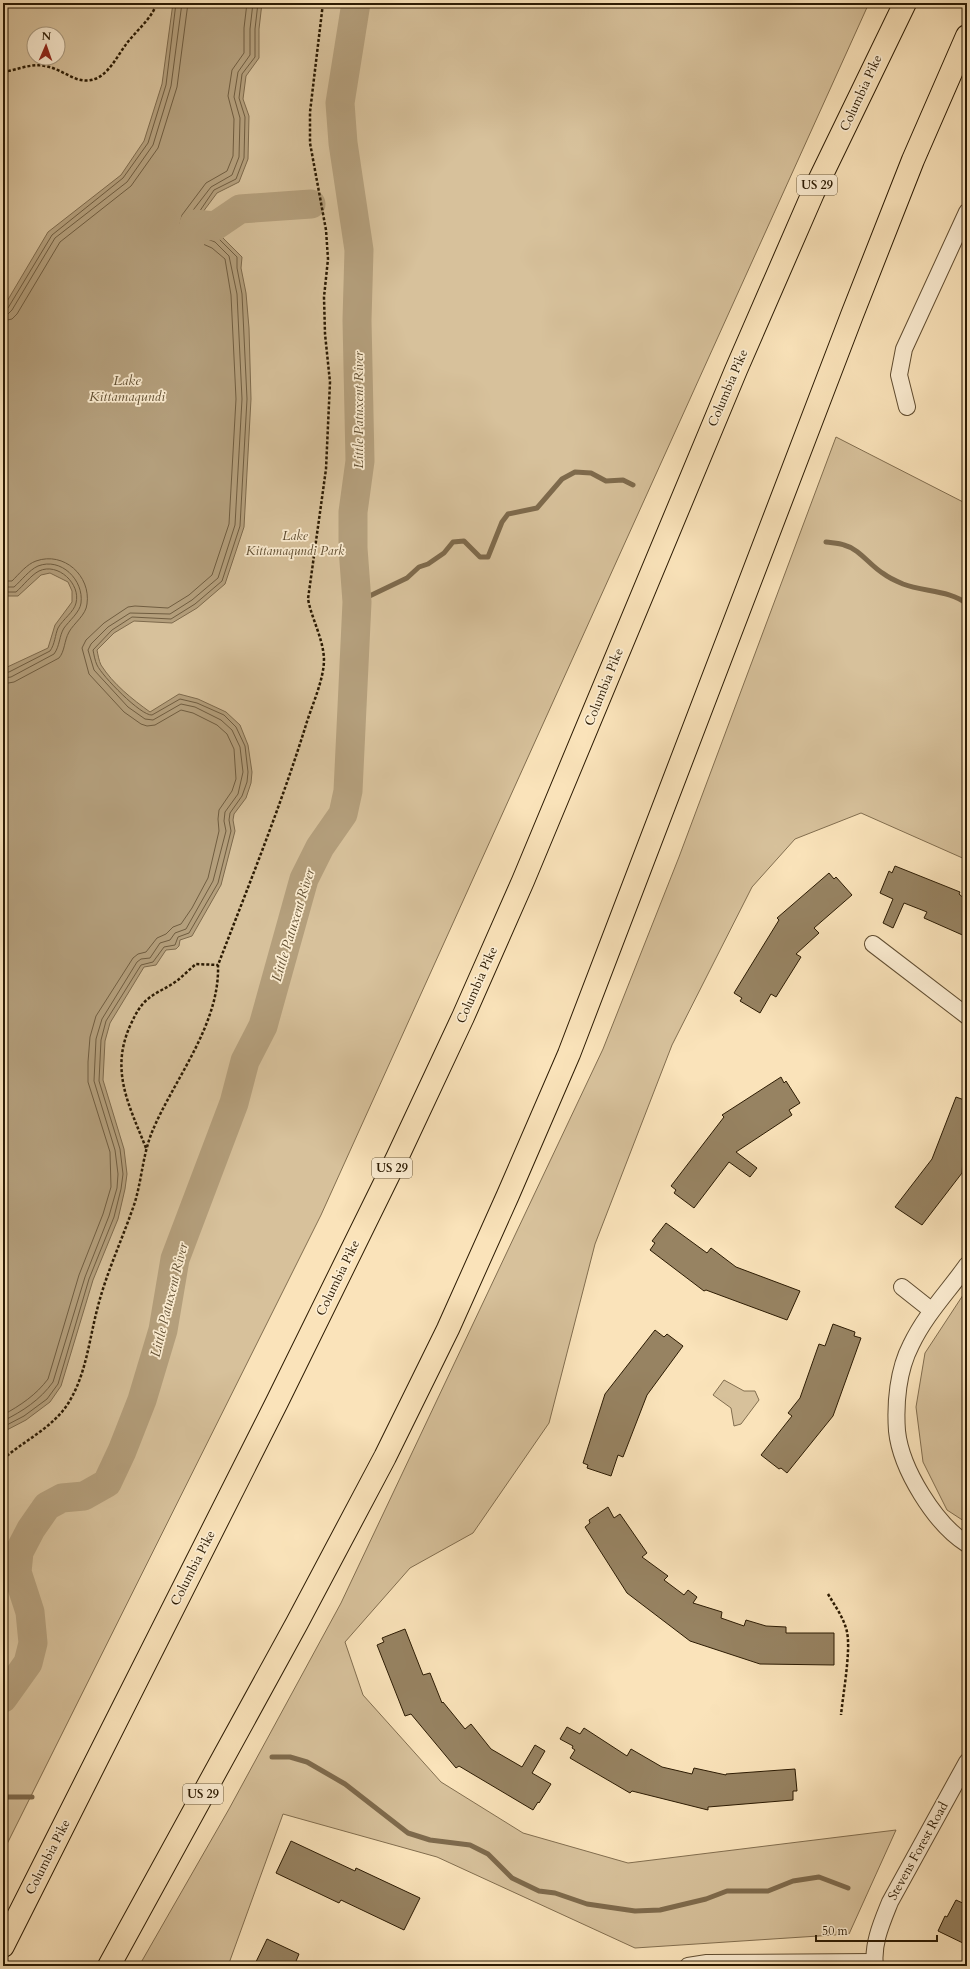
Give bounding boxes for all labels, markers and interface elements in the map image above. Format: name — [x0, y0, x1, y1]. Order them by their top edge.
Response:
north arrow — [26, 26, 66, 66]
text: N — [41, 29, 52, 44]
street label: Columbia Pike — [835, 52, 887, 134]
road number: US 29 — [797, 175, 837, 195]
street label: Columbia Pike — [704, 346, 752, 429]
water label: Little Patuxent River — [349, 351, 368, 469]
water label: Lake Kittamaqundi — [89, 371, 165, 406]
park label: Lake Kittamaqundi Park — [246, 527, 345, 560]
street label: Columbia Pike — [580, 645, 628, 729]
water label: Little Patuxent River — [267, 866, 319, 984]
street label: Columbia Pike — [452, 944, 502, 1026]
road number: US 29 — [372, 1158, 412, 1178]
street label: Columbia Pike — [312, 1237, 364, 1319]
water label: Little Patuxent River — [146, 1240, 193, 1359]
street label: Columbia Pike — [166, 1527, 220, 1609]
road number: US 29 — [183, 1784, 223, 1804]
street label: Stevens Forest Road — [884, 1799, 953, 1903]
street label: Columbia Pike — [21, 1816, 75, 1898]
scale bar — [816, 1917, 937, 1943]
text: 50 m — [822, 1923, 849, 1939]

